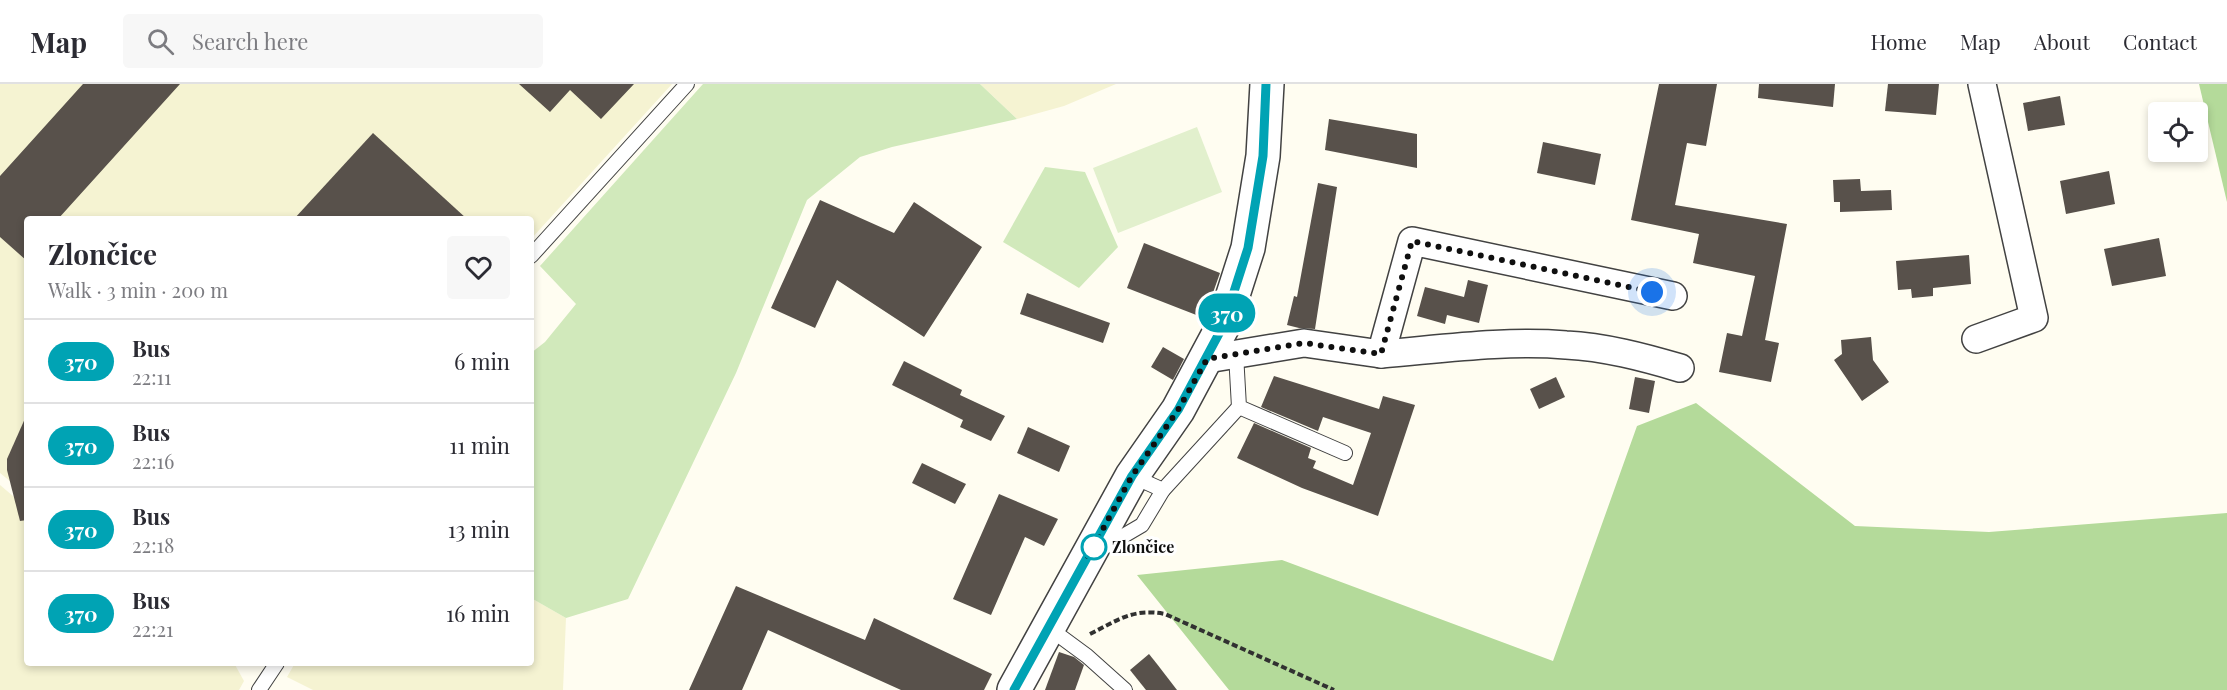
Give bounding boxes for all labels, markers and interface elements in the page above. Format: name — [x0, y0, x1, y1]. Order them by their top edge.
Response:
search box — [123, 14, 543, 68]
text: Map — [30, 23, 87, 60]
icon: search — [144, 25, 177, 58]
text: Search here — [192, 26, 308, 56]
text: Home — [1871, 27, 1927, 55]
text: Map — [1960, 27, 2001, 55]
text: About — [2034, 27, 2090, 55]
text: Contact — [2123, 27, 2197, 55]
map controls — [2148, 102, 2208, 162]
button: locate — [2148, 102, 2208, 162]
text: Zlončice — [48, 235, 157, 272]
button: heart — [447, 236, 510, 299]
text: Walk · 3 min · 200 m — [48, 276, 228, 303]
your location — [1637, 277, 1667, 307]
line badge: 370 — [1192, 294, 1262, 332]
text: 370 — [1210, 299, 1244, 327]
text: Bus — [132, 333, 170, 363]
text: 6 min — [454, 346, 510, 376]
text: 370 — [64, 347, 98, 375]
text: 22:11 — [132, 363, 171, 390]
text: Bus — [132, 417, 170, 447]
text: 11 min — [449, 430, 510, 460]
text: 370 — [64, 431, 98, 459]
text: 22:16 — [132, 447, 174, 474]
text: Bus — [132, 501, 170, 531]
text: 13 min — [448, 514, 510, 544]
text: 370 — [64, 515, 98, 543]
text: 22:18 — [132, 531, 174, 558]
marker: Zlončice — [1081, 534, 1107, 560]
place label: Zlončice — [1112, 536, 1174, 557]
text: Bus — [132, 585, 170, 615]
text: 16 min — [446, 598, 510, 628]
text: 370 — [64, 599, 98, 627]
text: 22:21 — [132, 615, 173, 642]

